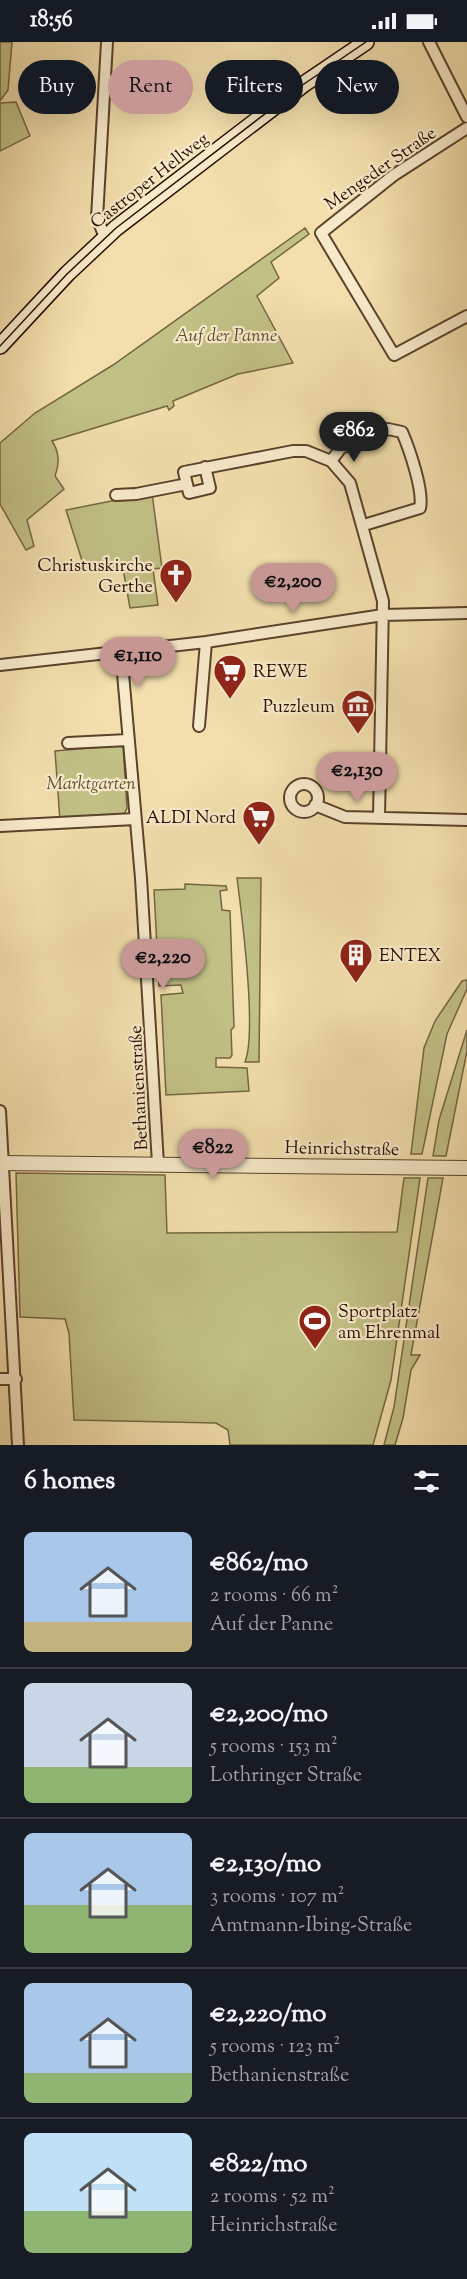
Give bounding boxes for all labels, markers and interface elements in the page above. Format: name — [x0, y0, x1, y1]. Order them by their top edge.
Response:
text: 18:56 — [30, 5, 73, 37]
chip: Buy — [18, 60, 96, 114]
chip: Rent — [108, 60, 193, 114]
chip: Filters — [205, 60, 303, 114]
chip: New — [315, 60, 399, 114]
street label: Mengeder Straße — [320, 121, 442, 218]
street label: Castroper Hellweg — [86, 127, 215, 236]
park label: Auf der Panne — [175, 324, 277, 350]
pin: €862 — [318, 412, 390, 463]
text: €862 — [333, 417, 375, 446]
place label: Christuskirche Gerthe — [37, 554, 153, 601]
church icon: Christuskirche Gerthe — [158, 557, 194, 604]
pin: €2,200 — [244, 563, 342, 614]
text: €2,200 — [265, 568, 321, 597]
pin: €1,110 — [89, 637, 187, 688]
text: €1,110 — [114, 642, 162, 671]
supermarket icon: REWE — [212, 653, 248, 700]
place label: REWE — [253, 660, 308, 686]
museum icon: Puzzleum — [340, 688, 376, 735]
place label: Puzzleum — [263, 695, 335, 721]
pin: €2,130 — [308, 752, 406, 803]
text: €2,130 — [331, 757, 383, 786]
park label: Marktgarten — [46, 772, 136, 798]
supermarket icon: ALDI Nord — [241, 799, 277, 846]
place label: ALDI Nord — [146, 806, 236, 832]
building icon: ENTEX — [338, 937, 374, 984]
pin: €2,220 — [114, 939, 212, 990]
text: €2,220 — [135, 944, 191, 973]
place label: ENTEX — [379, 944, 442, 970]
street label: Bethanienstraße — [124, 1025, 156, 1151]
pin: €822 — [177, 1129, 249, 1180]
text: €822 — [193, 1134, 233, 1163]
street label: Heinrichstraße — [284, 1136, 400, 1164]
place label: Sportplatz am Ehrenmal — [338, 1300, 440, 1347]
sports icon: Sportplatz am Ehrenmal — [297, 1303, 333, 1350]
text: 6 homes — [24, 1463, 115, 1500]
icon: filters — [410, 1465, 443, 1498]
text: €862/mo — [210, 1545, 308, 1582]
icon: home — [72, 1556, 144, 1628]
text: 2 rooms · 66 m² — [210, 1582, 338, 1611]
text: Auf der Panne — [210, 1611, 333, 1640]
text: €2,200/mo — [210, 1696, 328, 1733]
icon: home — [72, 1707, 144, 1779]
text: 5 rooms · 153 m² — [210, 1733, 338, 1762]
text: Lothringer Straße — [210, 1762, 362, 1791]
text: €2,130/mo — [210, 1846, 321, 1883]
icon: home — [72, 1857, 144, 1929]
text: 3 rooms · 107 m² — [210, 1883, 344, 1912]
text: Amtmann-Ibing-Straße — [210, 1912, 412, 1941]
text: €2,220/mo — [210, 1996, 326, 2033]
icon: home — [72, 2007, 144, 2079]
text: 5 rooms · 123 m² — [210, 2033, 340, 2062]
text: Bethanienstraße — [210, 2062, 349, 2091]
text: €822/mo — [210, 2146, 308, 2183]
icon: home — [72, 2157, 144, 2229]
text: 2 rooms · 52 m² — [210, 2183, 335, 2212]
text: Heinrichstraße — [210, 2212, 337, 2241]

